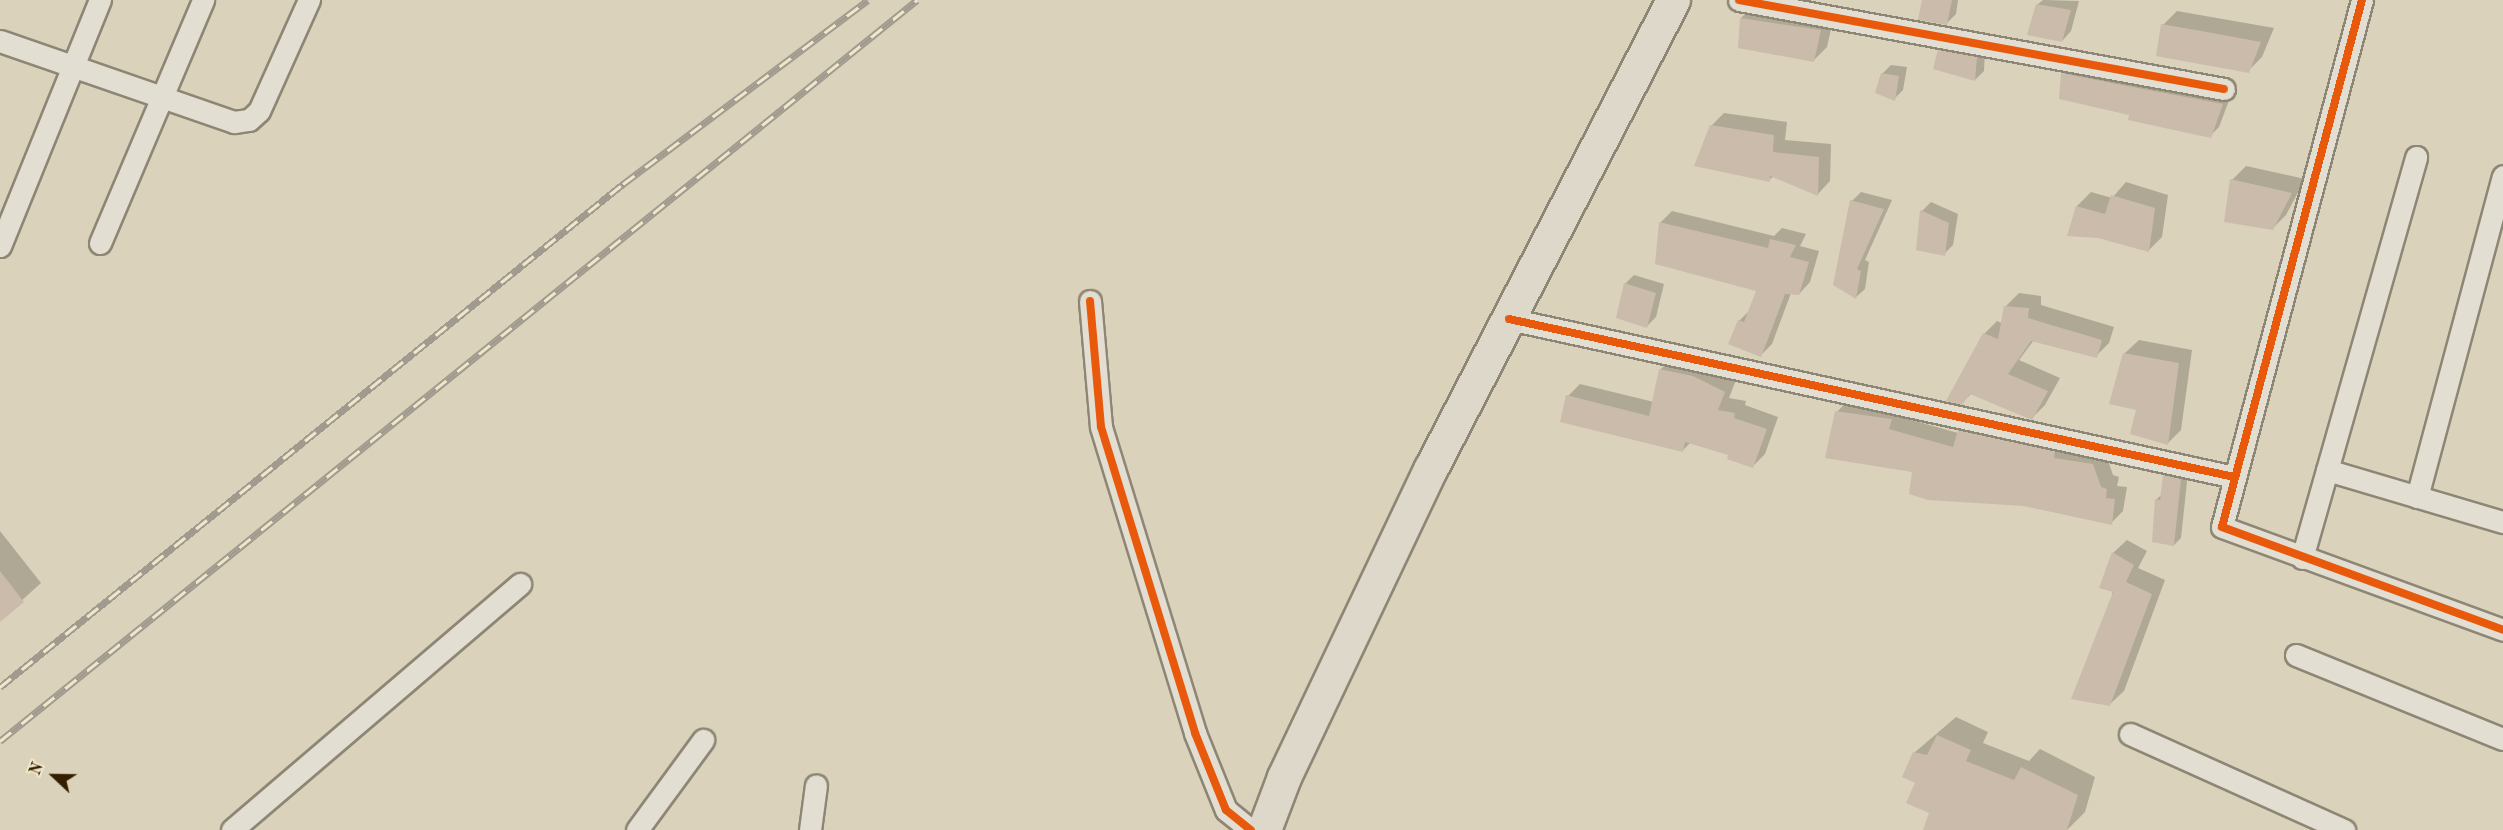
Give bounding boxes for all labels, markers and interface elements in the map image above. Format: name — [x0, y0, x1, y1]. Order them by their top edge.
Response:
north arrow — [24, 746, 84, 806]
text: N — [28, 761, 47, 778]

